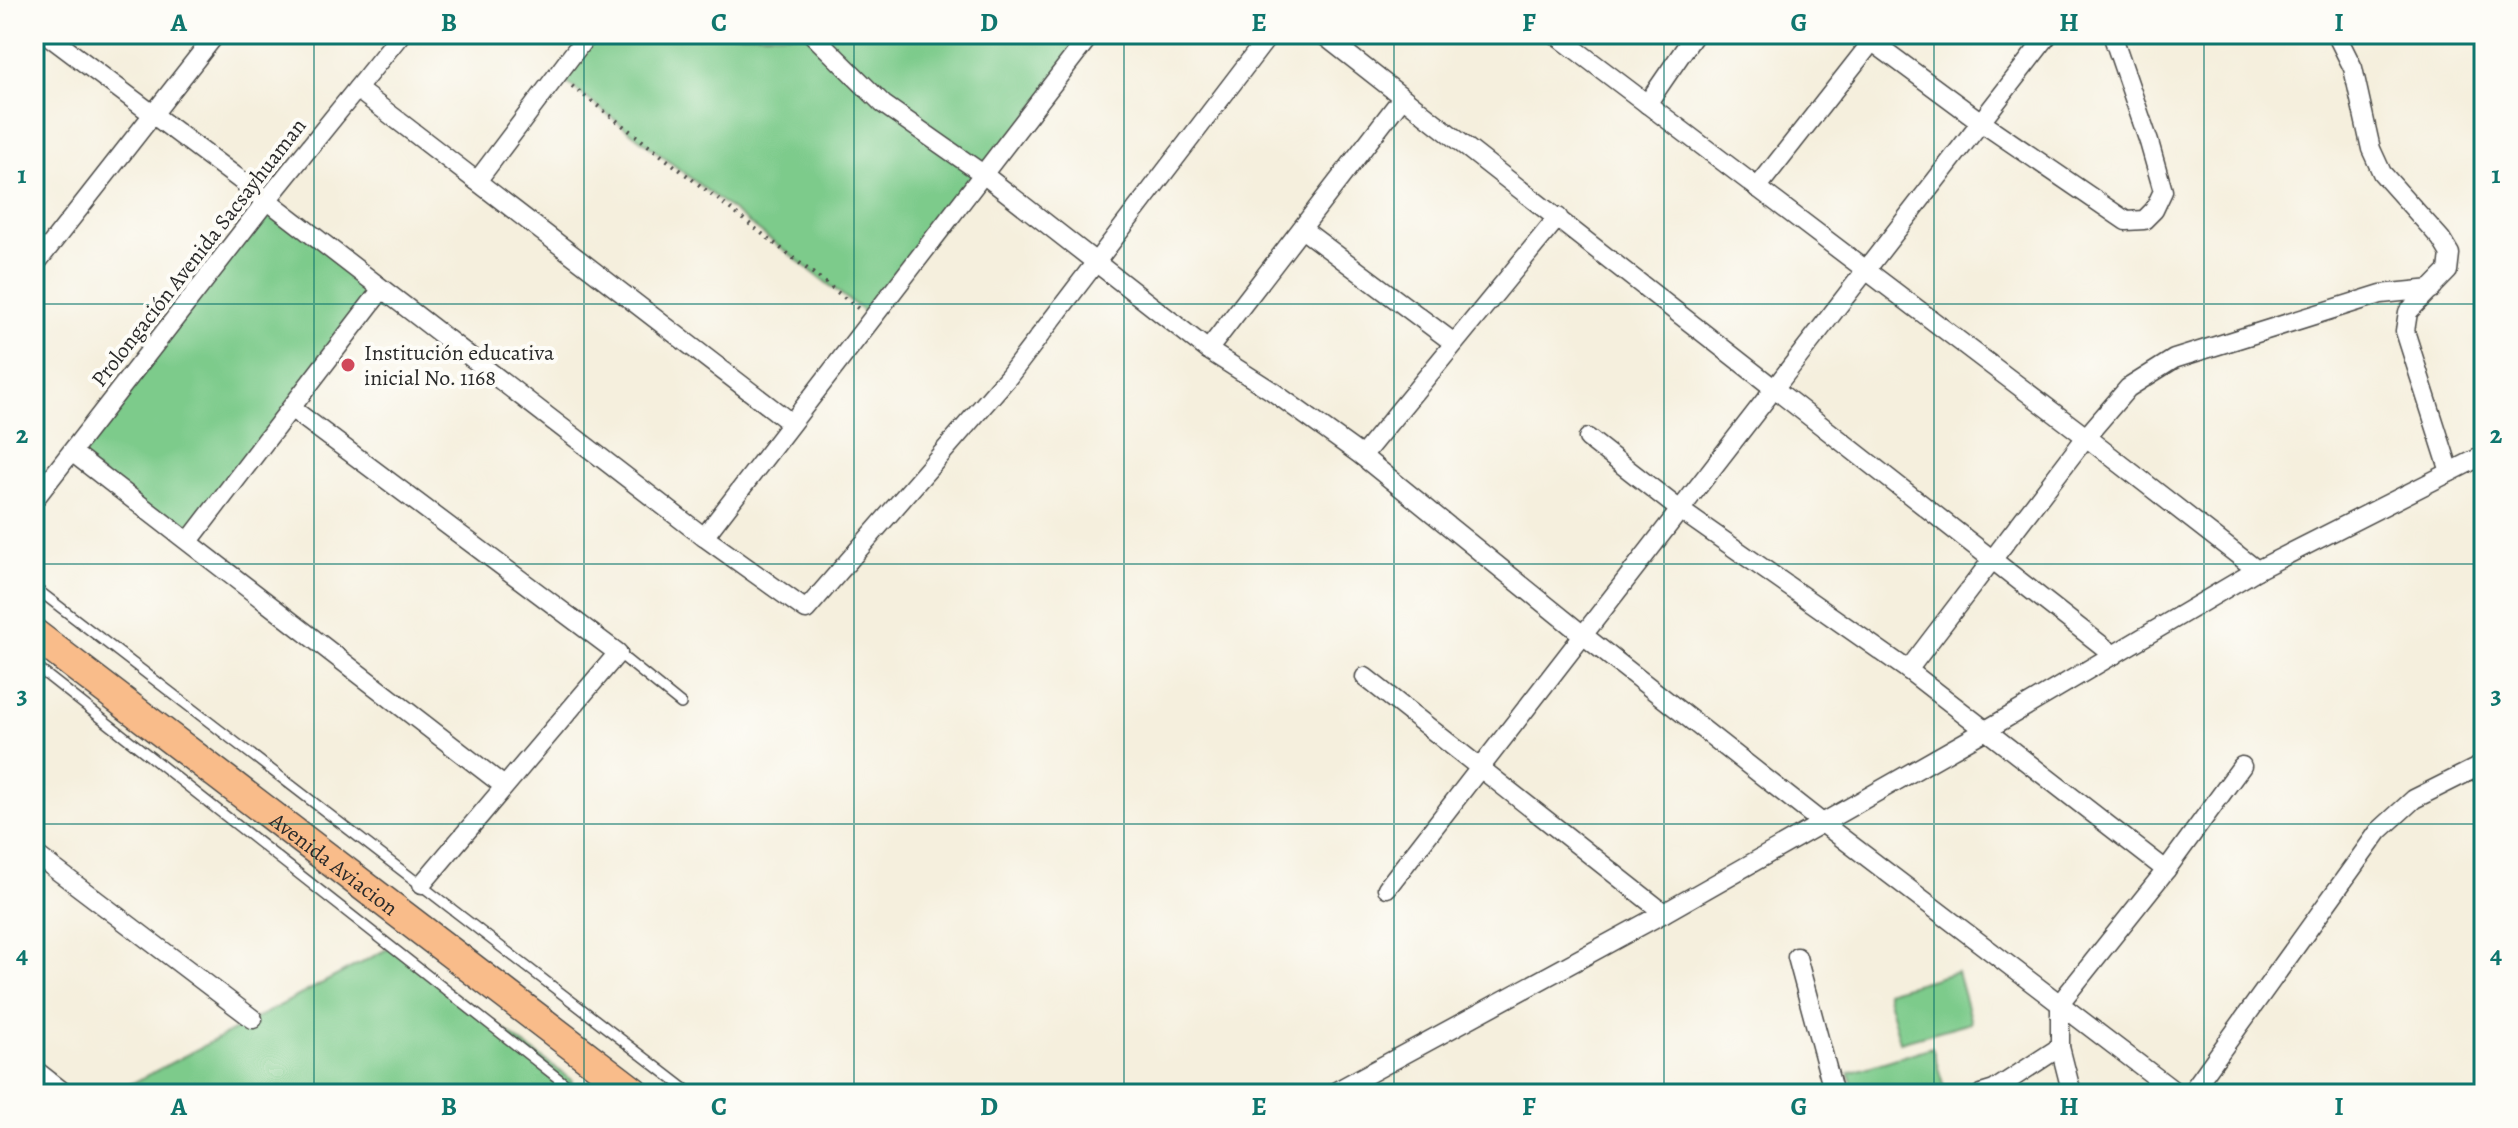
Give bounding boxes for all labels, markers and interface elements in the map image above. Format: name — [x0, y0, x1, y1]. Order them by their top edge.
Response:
text: A — [170, 5, 188, 40]
text: B — [441, 5, 457, 40]
text: C — [711, 5, 727, 40]
text: D — [980, 5, 998, 40]
text: E — [1251, 5, 1267, 40]
text: F — [1522, 5, 1536, 40]
text: G — [1790, 5, 1808, 40]
text: H — [2059, 5, 2079, 40]
text: I — [2334, 5, 2344, 40]
street label: Prolongación Avenida Sacsayhuaman — [84, 112, 313, 393]
text: 1 — [17, 157, 27, 192]
text: 1 — [2491, 157, 2501, 192]
place label: Institución educativa inicial No. 1168 — [364, 338, 555, 393]
marker: Institución educativa inicial No. 1168 — [339, 356, 357, 374]
text: 2 — [16, 417, 29, 452]
text: 2 — [2490, 417, 2503, 452]
text: 3 — [16, 677, 28, 712]
text: 3 — [2490, 677, 2502, 712]
street label: Avenida Aviacion — [263, 805, 404, 923]
text: 4 — [16, 937, 28, 972]
text: 4 — [2490, 937, 2502, 972]
text: A — [170, 1089, 188, 1124]
text: B — [441, 1089, 457, 1124]
text: C — [711, 1089, 727, 1124]
text: D — [980, 1089, 998, 1124]
text: E — [1251, 1089, 1267, 1124]
text: F — [1522, 1089, 1536, 1124]
text: G — [1790, 1089, 1808, 1124]
text: H — [2059, 1089, 2079, 1124]
text: I — [2334, 1089, 2344, 1124]

